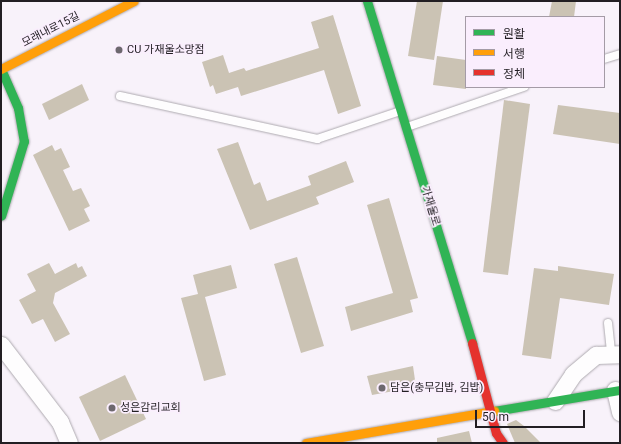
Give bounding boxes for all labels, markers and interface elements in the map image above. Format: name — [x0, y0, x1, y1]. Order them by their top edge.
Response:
street label: 모래내로15길 — [20, 10, 82, 50]
legend — [465, 16, 605, 88]
text: 원활 — [503, 27, 525, 41]
place label: CU 가재울소망점 — [127, 43, 205, 57]
marker: CU 가재울소망점 — [114, 45, 124, 55]
text: 서행 — [503, 47, 525, 61]
text: 정체 — [503, 67, 525, 81]
street label: 가재울로 — [418, 185, 442, 227]
place label: 담은(충무김밥, 김밥) — [390, 381, 483, 395]
marker: 담은(충무김밥, 김밥) — [377, 383, 387, 393]
place label: 성은감리교회 — [120, 401, 181, 415]
scale bar — [477, 402, 587, 428]
marker: 성은감리교회 — [107, 403, 117, 413]
text: 50 m — [482, 410, 509, 424]

